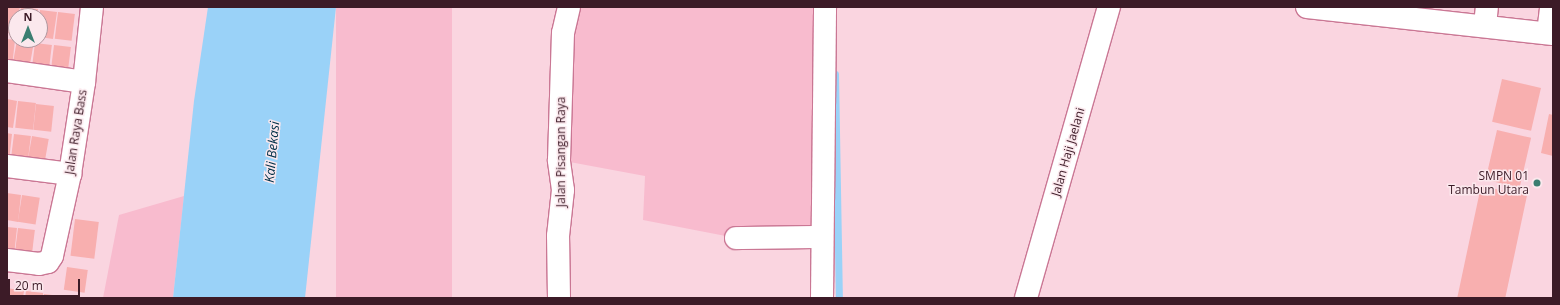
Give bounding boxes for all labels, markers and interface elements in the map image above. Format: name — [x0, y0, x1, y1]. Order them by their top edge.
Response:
north arrow — [8, 8, 48, 48]
text: N — [24, 9, 32, 24]
street label: Jalan Raya Bass — [62, 89, 90, 175]
street label: Jalan Pisangan Raya — [554, 97, 568, 207]
street label: Jalan Haji Jaelani — [1048, 106, 1088, 198]
water label: Kali Bekasi — [262, 121, 282, 183]
place label: SMPN 01 Tambun Utara — [1448, 169, 1529, 197]
marker: SMPN 01 Tambun Utara — [1532, 178, 1542, 188]
scale bar — [10, 271, 82, 297]
text: 20 m — [15, 277, 43, 294]

